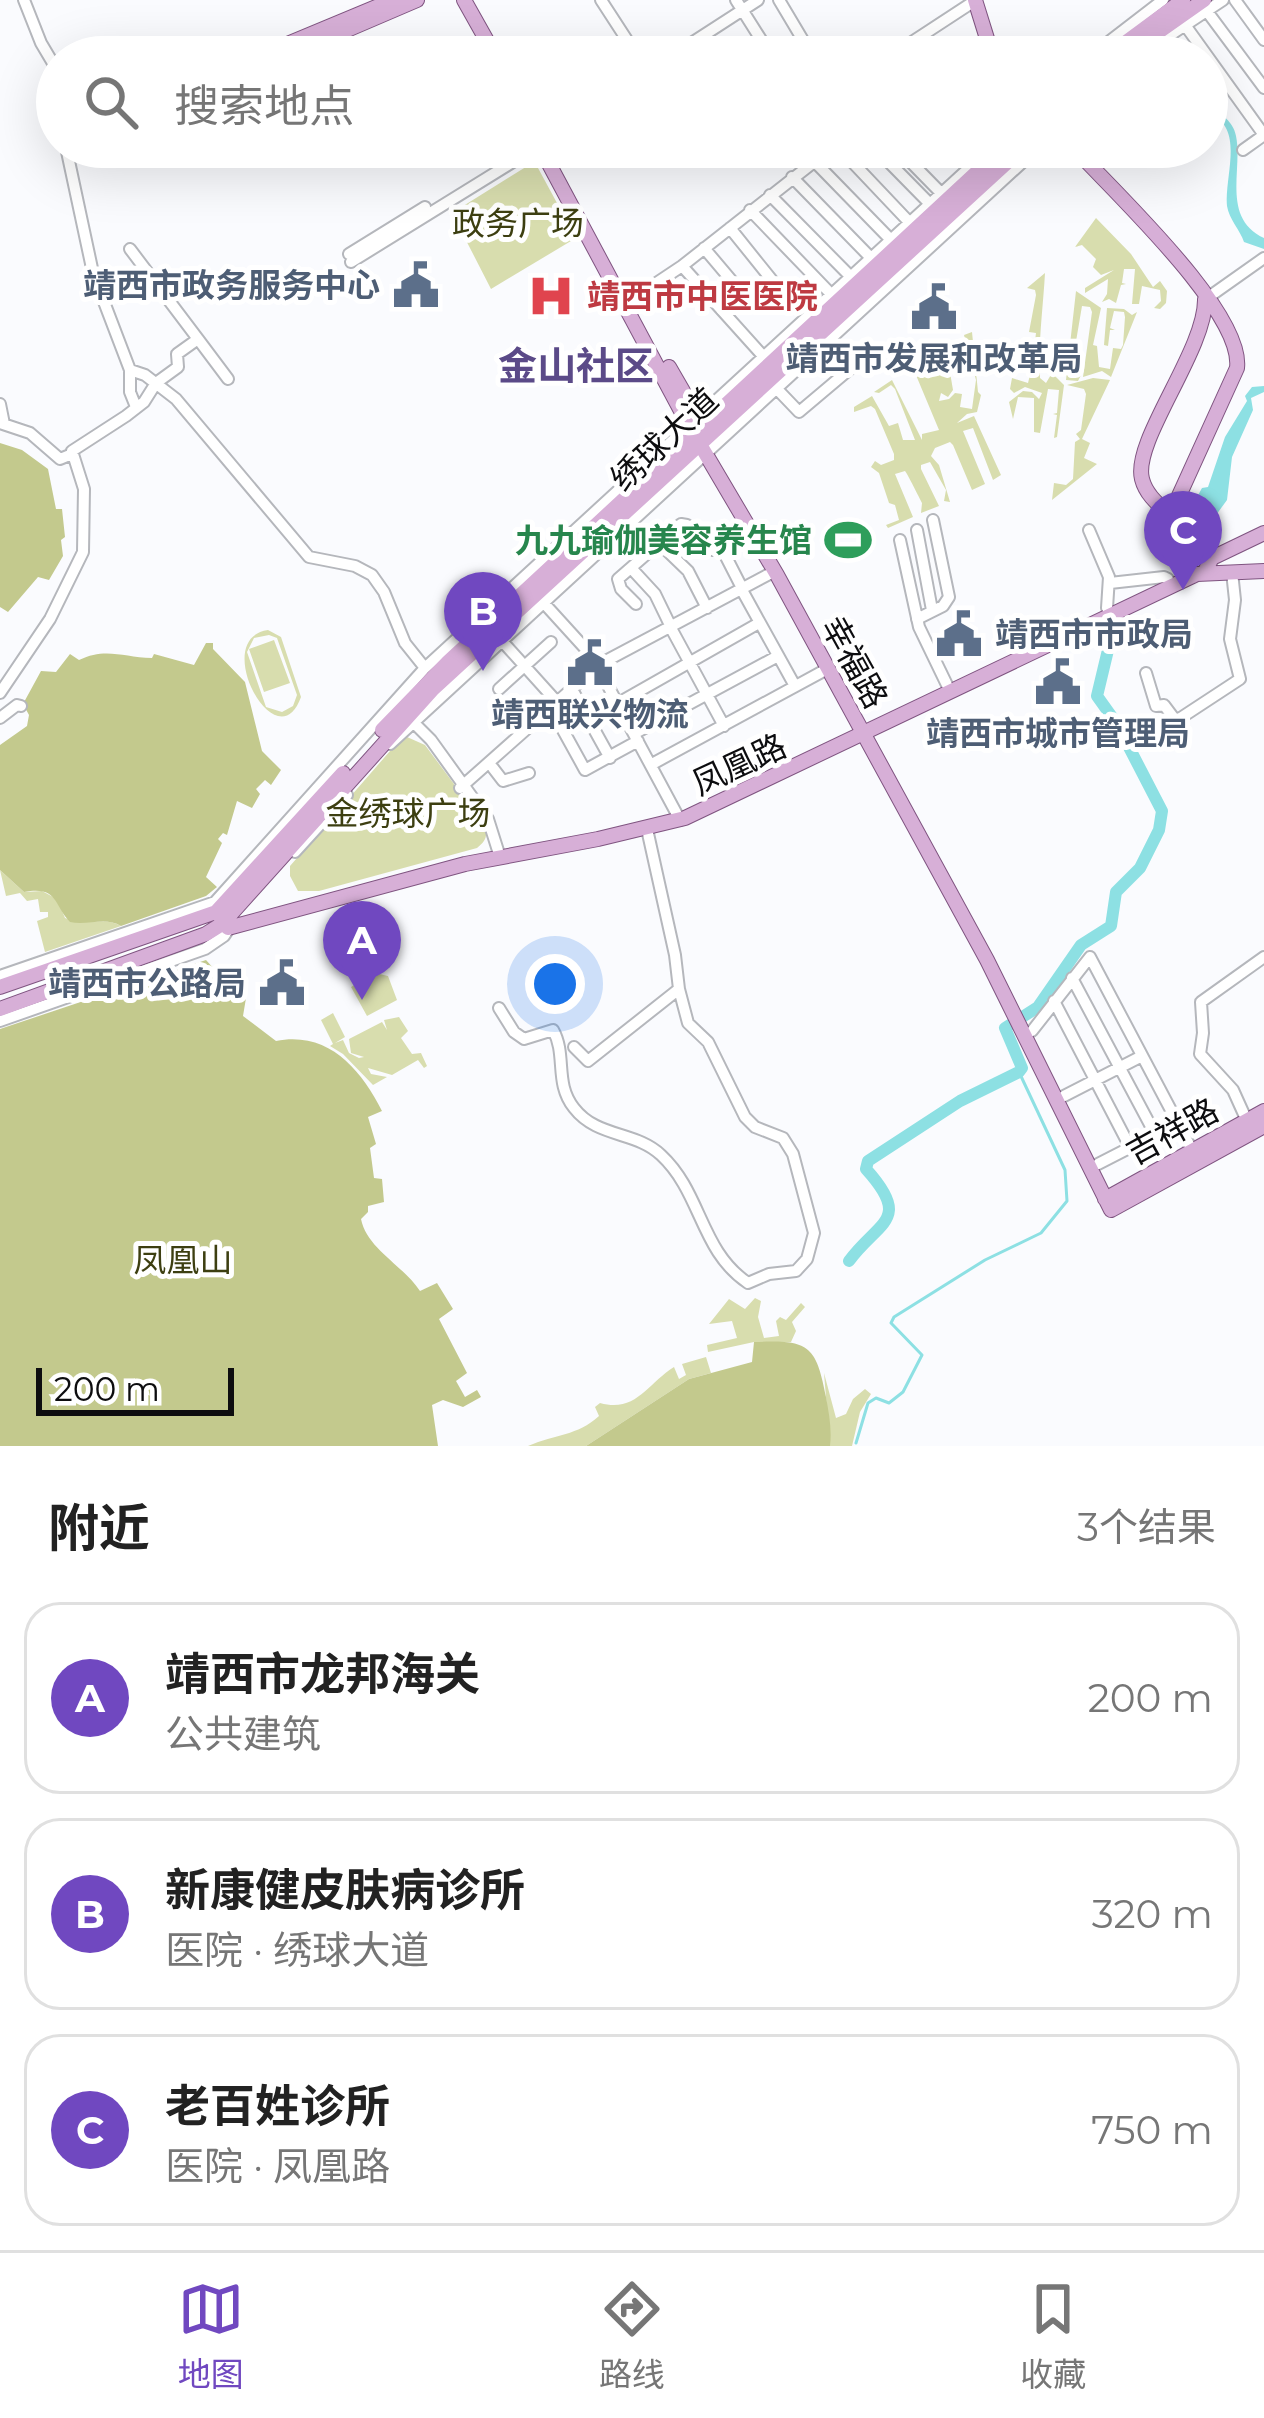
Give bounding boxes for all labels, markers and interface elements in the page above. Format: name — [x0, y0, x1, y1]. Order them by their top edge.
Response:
search box — [36, 36, 1228, 168]
icon: search — [78, 69, 144, 135]
text: 搜索地点 — [174, 78, 354, 133]
park label: 政务广场 — [452, 203, 584, 243]
public building icon: 靖西市政务服务中心 — [391, 260, 441, 310]
place label: 靖西市政务服务中心 — [83, 265, 380, 305]
hospital icon: 靖西市中医医院 — [526, 271, 576, 321]
place label: 靖西市中医医院 — [587, 276, 818, 316]
public building icon: 靖西市发展和改革局 — [909, 282, 959, 332]
place label: 靖西市发展和改革局 — [786, 338, 1083, 378]
district label: 金山社区 — [498, 342, 654, 390]
street label: 绣球大道 — [602, 379, 726, 499]
pin: C — [1144, 491, 1222, 590]
sports icon: 九九瑜伽美容养生馆 — [823, 515, 873, 565]
place label: 九九瑜伽美容养生馆 — [515, 520, 812, 560]
pin: B — [444, 572, 522, 671]
street label: 幸福路 — [814, 609, 896, 715]
public building icon: 靖西市市政局 — [934, 609, 984, 659]
place label: 靖西市市政局 — [995, 614, 1193, 654]
public building icon: 靖西联兴物流 — [565, 638, 615, 688]
public building icon: 靖西市城市管理局 — [1033, 657, 1083, 707]
place label: 靖西联兴物流 — [491, 694, 689, 734]
place label: 靖西市城市管理局 — [926, 713, 1190, 753]
street label: 凤凰路 — [686, 725, 792, 803]
park label: 金绣球广场 — [326, 793, 491, 833]
pin: A — [323, 901, 401, 1000]
your location — [525, 954, 585, 1014]
public building icon: 靖西市公路局 — [257, 958, 307, 1008]
place label: 靖西市公路局 — [48, 963, 246, 1003]
street label: 吉祥路 — [1119, 1090, 1225, 1172]
park label: 凤凰山 — [134, 1240, 233, 1280]
scale bar — [36, 1362, 234, 1415]
text: 200 m — [54, 1369, 160, 1409]
text: 附近 — [48, 1497, 150, 1559]
text: 3个结果 — [1077, 1503, 1216, 1551]
text: 靖西市龙邦海关 — [165, 1646, 480, 1701]
text: A — [75, 1674, 105, 1722]
text: 200 m — [1088, 1674, 1213, 1722]
text: 公共建筑 — [165, 1710, 321, 1758]
text: 新康健皮肤病诊所 — [165, 1862, 525, 1917]
text: B — [75, 1890, 105, 1938]
text: 320 m — [1092, 1890, 1213, 1938]
text: 医院 · 绣球大道 — [165, 1926, 429, 1974]
text: 老百姓诊所 — [165, 2078, 390, 2133]
text: C — [76, 2106, 104, 2154]
text: 750 m — [1091, 2106, 1213, 2154]
text: 医院 · 凤凰路 — [165, 2142, 390, 2190]
tab: 地图 — [178, 2276, 244, 2396]
tab: 路线 — [599, 2276, 665, 2396]
tab: 收藏 — [1020, 2276, 1086, 2396]

